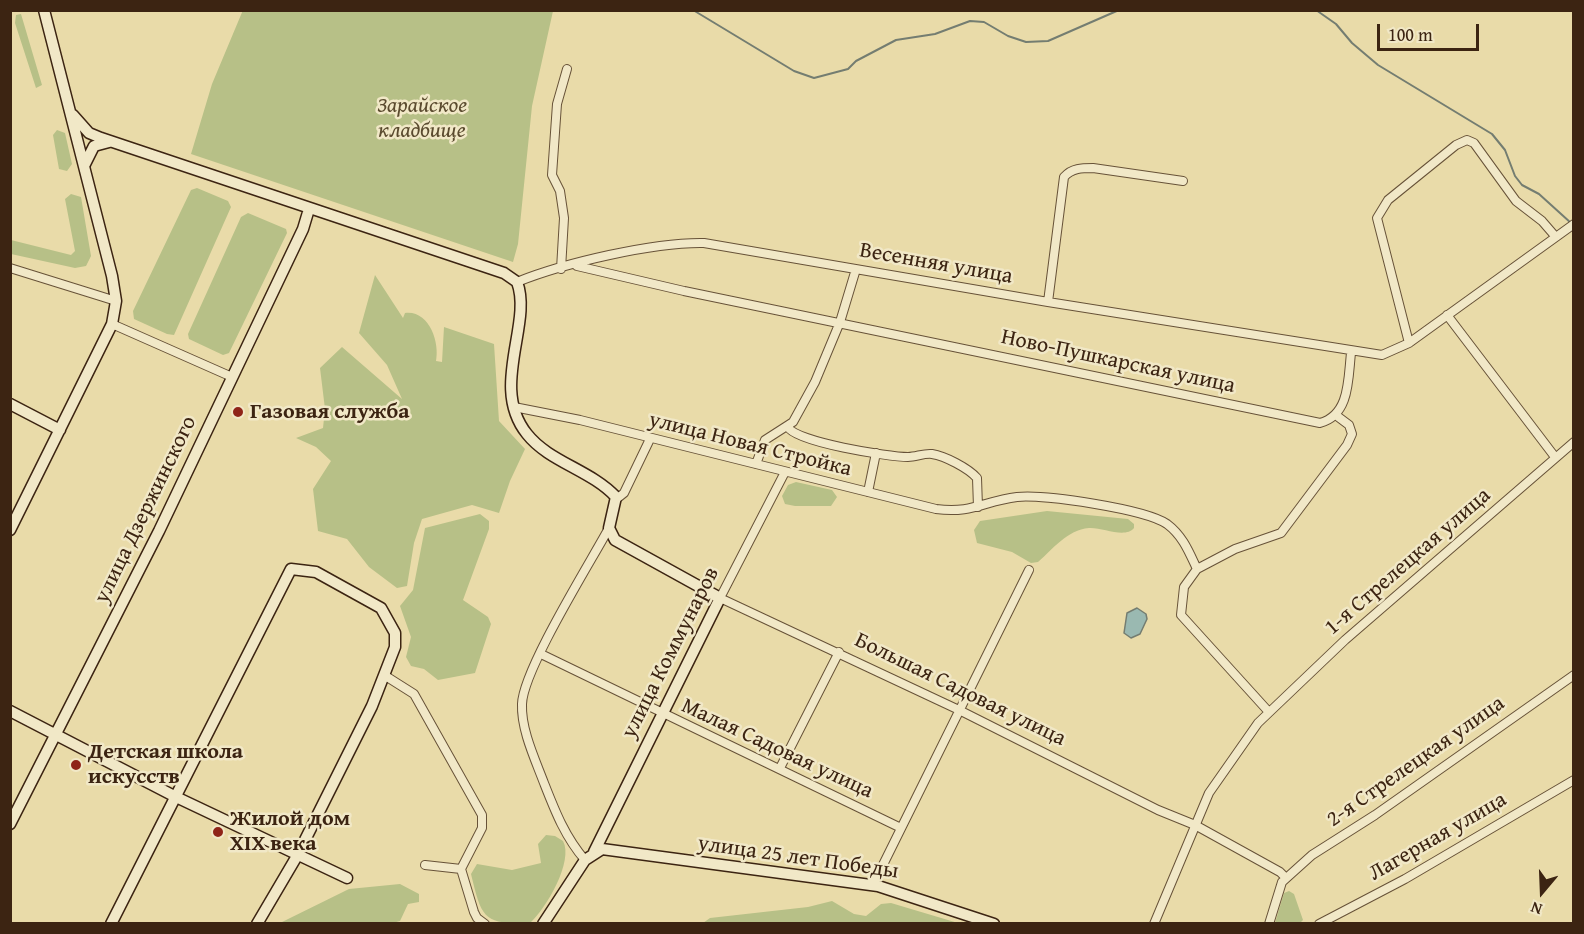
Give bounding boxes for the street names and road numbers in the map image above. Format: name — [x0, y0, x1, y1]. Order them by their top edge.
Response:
street label: Весенняя улица — [857, 238, 1015, 290]
street label: Ново-Пушкарская улица — [999, 324, 1237, 400]
street label: улица Новая Стройка — [646, 407, 854, 483]
street label: улица Дзержинского — [89, 412, 203, 608]
street label: 1-я Стрелецкая улица — [1320, 483, 1496, 641]
street label: улица Коммунаров — [616, 563, 726, 743]
street label: Большая Садовая улица — [850, 627, 1070, 753]
street label: 2-я Стрелецкая улица — [1322, 691, 1510, 833]
street label: Малая Садовая улица — [677, 693, 877, 805]
street label: Лагерная улица — [1364, 787, 1512, 887]
street label: улица 25 лет Победы — [696, 831, 900, 885]

